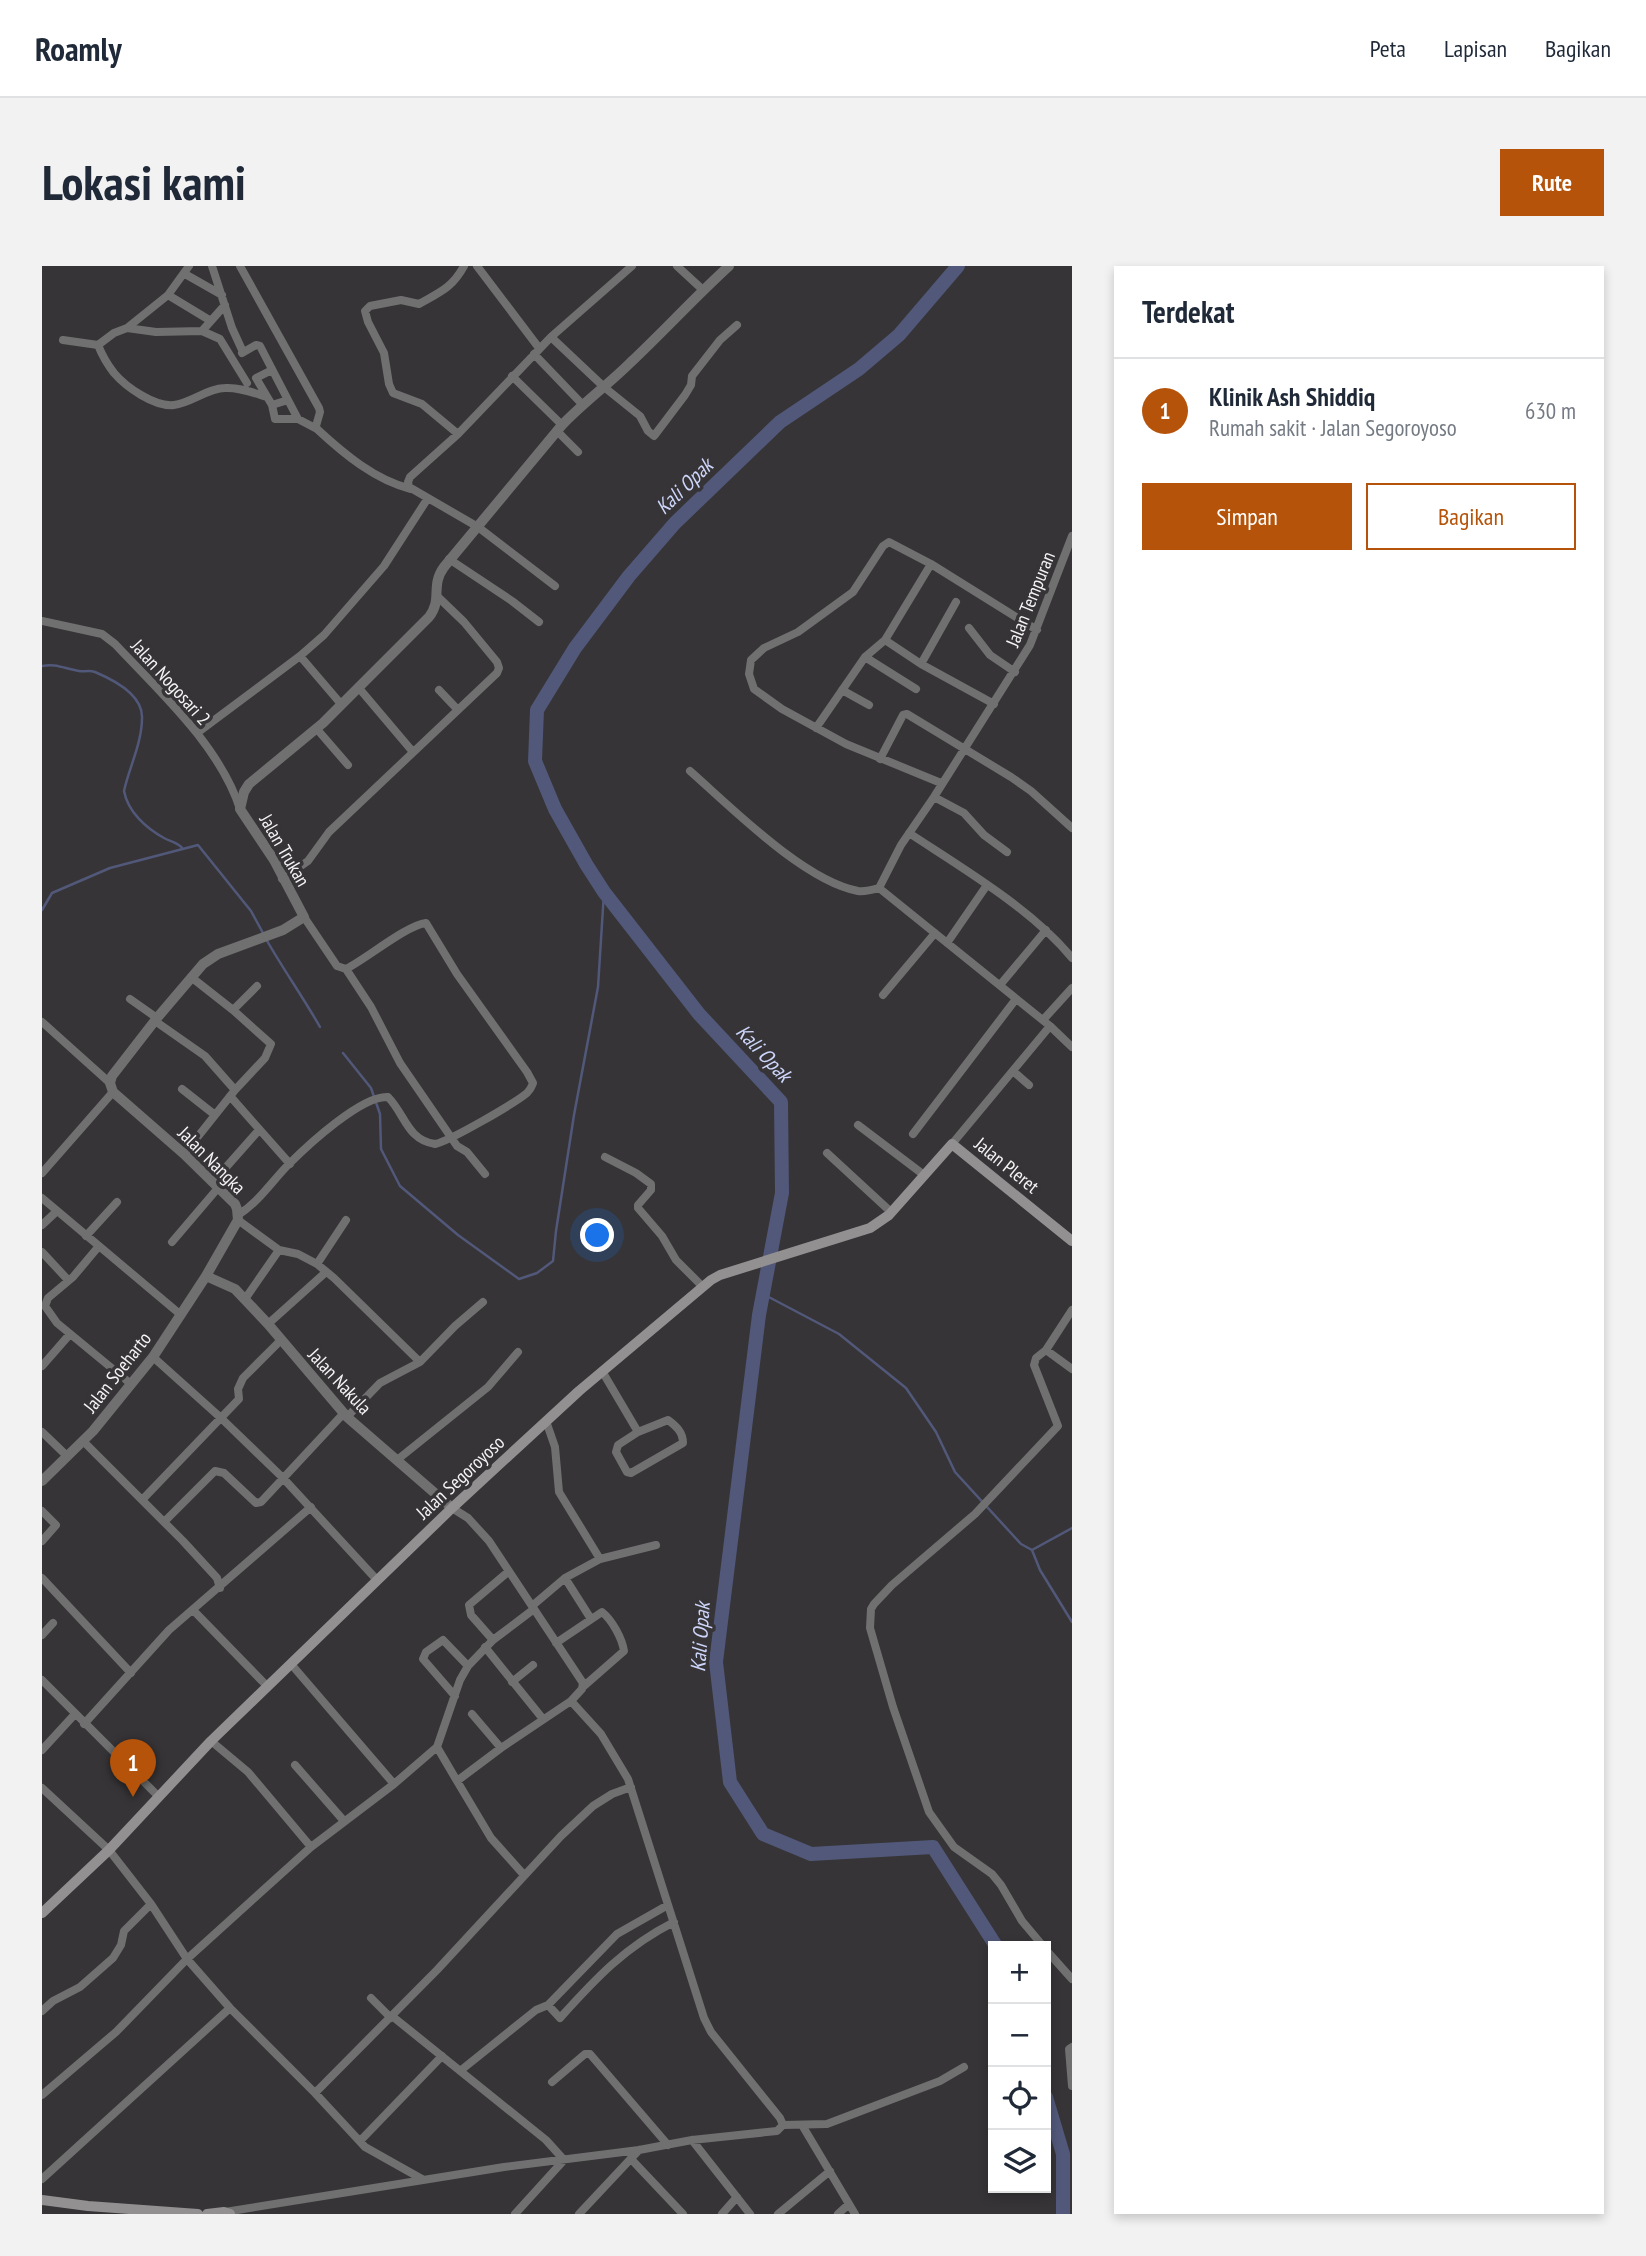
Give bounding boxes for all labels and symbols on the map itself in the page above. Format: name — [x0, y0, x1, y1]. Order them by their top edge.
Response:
water label: Kali Opak — [650, 450, 720, 520]
street label: Jalan Tempuran — [1000, 548, 1060, 651]
street label: Jalan Nogosari 2 — [125, 633, 216, 730]
street label: Jalan Trukan — [254, 809, 315, 891]
water label: Kali Opak — [730, 1018, 799, 1090]
street label: Jalan Nangka — [172, 1120, 251, 1199]
street label: Jalan Pleret — [969, 1131, 1045, 1199]
your location — [580, 1218, 614, 1252]
street label: Jalan Soeharto — [77, 1327, 156, 1418]
street label: Jalan Nakula — [303, 1342, 377, 1419]
street label: Jalan Segoroyoso — [410, 1430, 509, 1525]
water label: Kali Opak — [684, 1599, 716, 1673]
pin: 1 — [110, 1739, 156, 1797]

